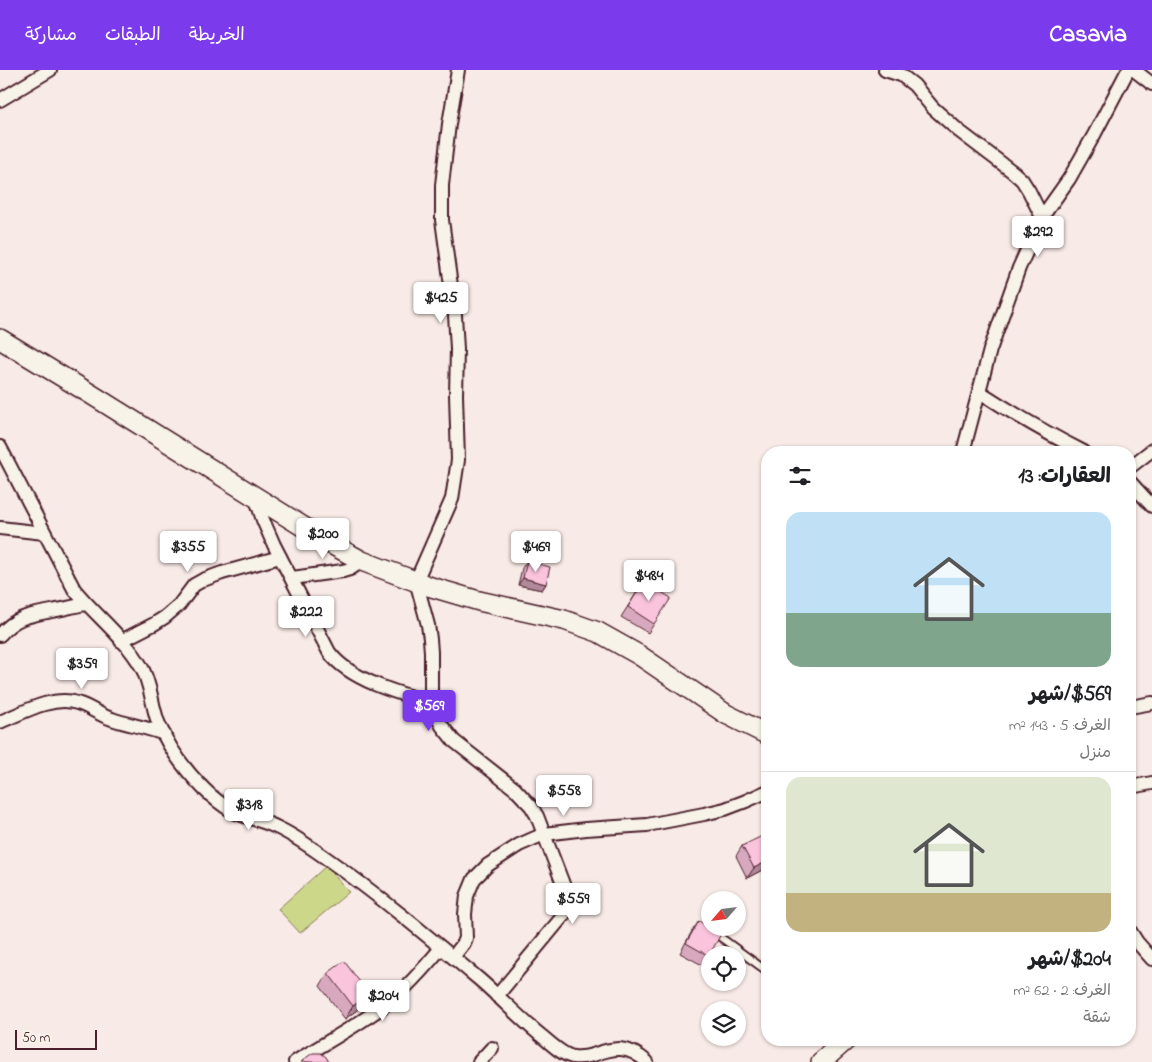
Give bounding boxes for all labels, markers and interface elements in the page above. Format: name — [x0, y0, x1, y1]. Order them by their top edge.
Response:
text: Casavia — [1049, 18, 1127, 53]
text: مشاركة — [25, 23, 77, 49]
text: الطبقات — [105, 23, 161, 49]
text: الخريطة — [189, 23, 245, 49]
pin: $292 — [1008, 216, 1068, 258]
text: $292 — [1023, 220, 1053, 244]
pin: $425 — [411, 282, 471, 324]
text: $425 — [424, 286, 458, 310]
icon: filters — [786, 462, 814, 490]
text: العقارات: 13 — [1018, 462, 1111, 492]
pin: $200 — [293, 518, 353, 560]
text: $200 — [307, 522, 339, 546]
pin: $355 — [158, 530, 218, 573]
pin: $469 — [506, 530, 566, 573]
text: $355 — [171, 535, 205, 559]
text: $469 — [522, 535, 550, 559]
icon: home — [904, 544, 994, 634]
pin: $484 — [619, 560, 679, 602]
text: $484 — [635, 564, 663, 588]
pin: $222 — [276, 596, 336, 638]
text: $222 — [289, 600, 323, 624]
pin: $359 — [52, 648, 112, 690]
text: $359 — [67, 652, 97, 676]
text: $569/شهر — [1029, 680, 1111, 710]
pin: $569 — [399, 690, 459, 732]
text: $569 — [414, 694, 444, 718]
text: الغرف: 5 · 143 m² — [1009, 714, 1111, 738]
text: منزل — [1079, 741, 1111, 765]
pin: $558 — [534, 774, 594, 817]
text: $558 — [547, 779, 581, 803]
pin: $318 — [219, 788, 279, 831]
text: $318 — [235, 793, 263, 817]
icon: home — [904, 810, 994, 900]
pin: $559 — [543, 882, 603, 925]
text: $559 — [557, 887, 589, 911]
north arrow — [701, 891, 746, 936]
map controls — [701, 891, 746, 1046]
text: $204/شهر — [1029, 945, 1111, 975]
button: locate — [701, 946, 746, 991]
text: الغرف: 2 · 62 m² — [1013, 979, 1111, 1003]
pin: $204 — [353, 980, 413, 1022]
text: $204 — [367, 984, 399, 1008]
button: layers — [701, 1001, 746, 1046]
text: شقة — [1083, 1006, 1111, 1030]
scale bar — [15, 1027, 98, 1050]
text: 50 m — [22, 1028, 50, 1049]

